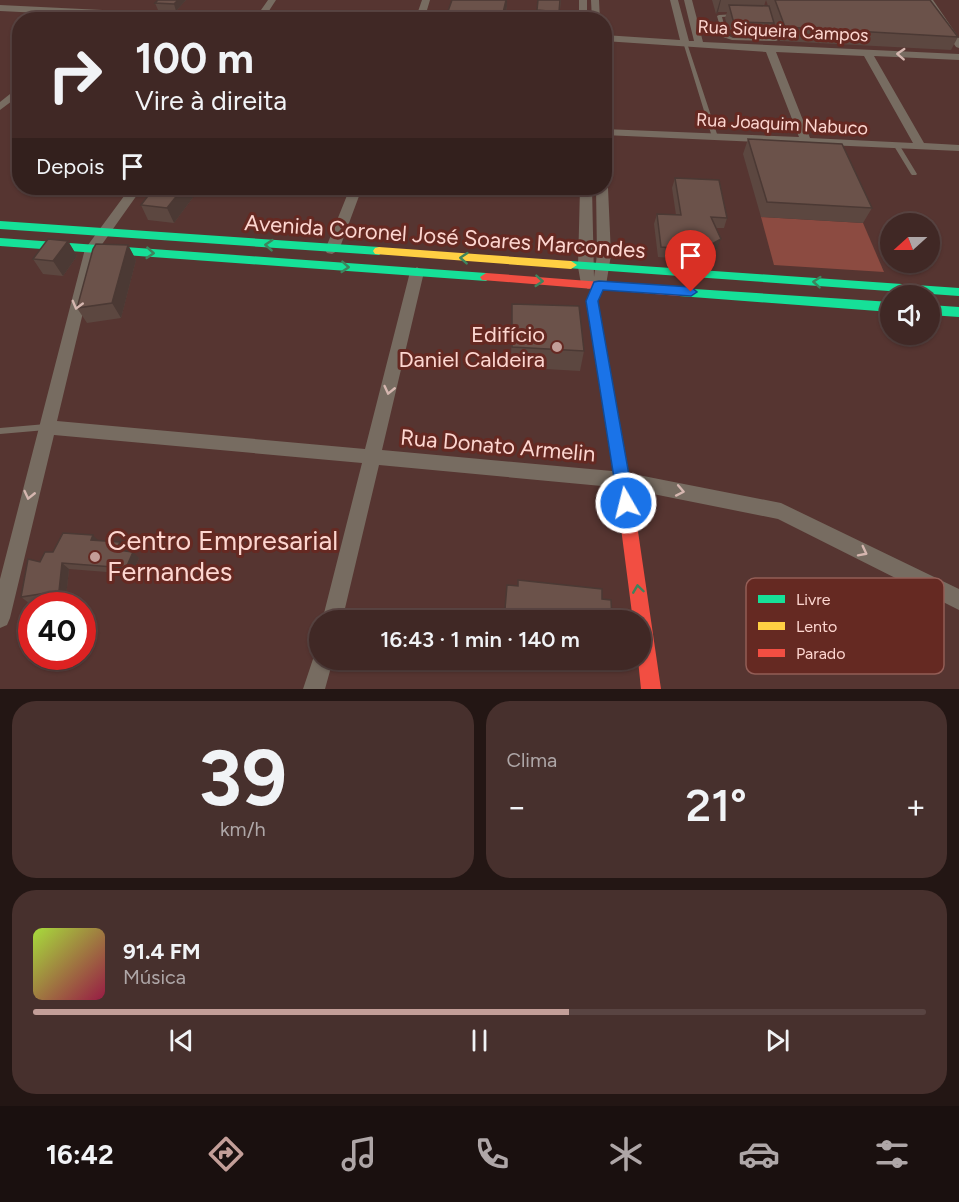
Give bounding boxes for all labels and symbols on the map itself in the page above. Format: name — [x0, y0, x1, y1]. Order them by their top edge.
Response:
street label: Rua Siqueira Campos — [697, 16, 869, 46]
one-way arrow — [896, 47, 905, 60]
street label: Rua Joaquim Nabuco — [695, 109, 869, 139]
street label: Avenida Coronel José Soares Marcondes — [244, 209, 646, 264]
north arrow — [880, 213, 940, 273]
pin — [665, 230, 716, 292]
one-way arrow — [265, 239, 274, 252]
one-way arrow — [146, 246, 155, 259]
one-way arrow — [459, 252, 468, 265]
one-way arrow — [340, 260, 349, 273]
one-way arrow — [535, 274, 544, 287]
one-way arrow — [812, 276, 821, 289]
one-way arrow — [72, 300, 84, 310]
place label: Edifício Daniel Caldeira — [398, 321, 545, 373]
marker: Edifício Daniel Caldeira — [550, 340, 564, 354]
one-way arrow — [383, 385, 396, 395]
street label: Rua Donato Armelin — [399, 424, 597, 467]
position arrow — [594, 471, 658, 535]
one-way arrow — [675, 484, 685, 497]
one-way arrow — [24, 489, 37, 499]
place label: Centro Empresarial Fernandes — [107, 524, 338, 588]
one-way arrow — [857, 545, 868, 557]
marker: Centro Empresarial Fernandes — [88, 550, 102, 564]
legend — [746, 578, 944, 674]
one-way arrow — [632, 585, 644, 594]
text: Livre — [796, 590, 831, 609]
speed limit sign: 40 — [18, 592, 96, 670]
text: Lento — [796, 617, 837, 636]
text: Parado — [796, 644, 846, 663]

